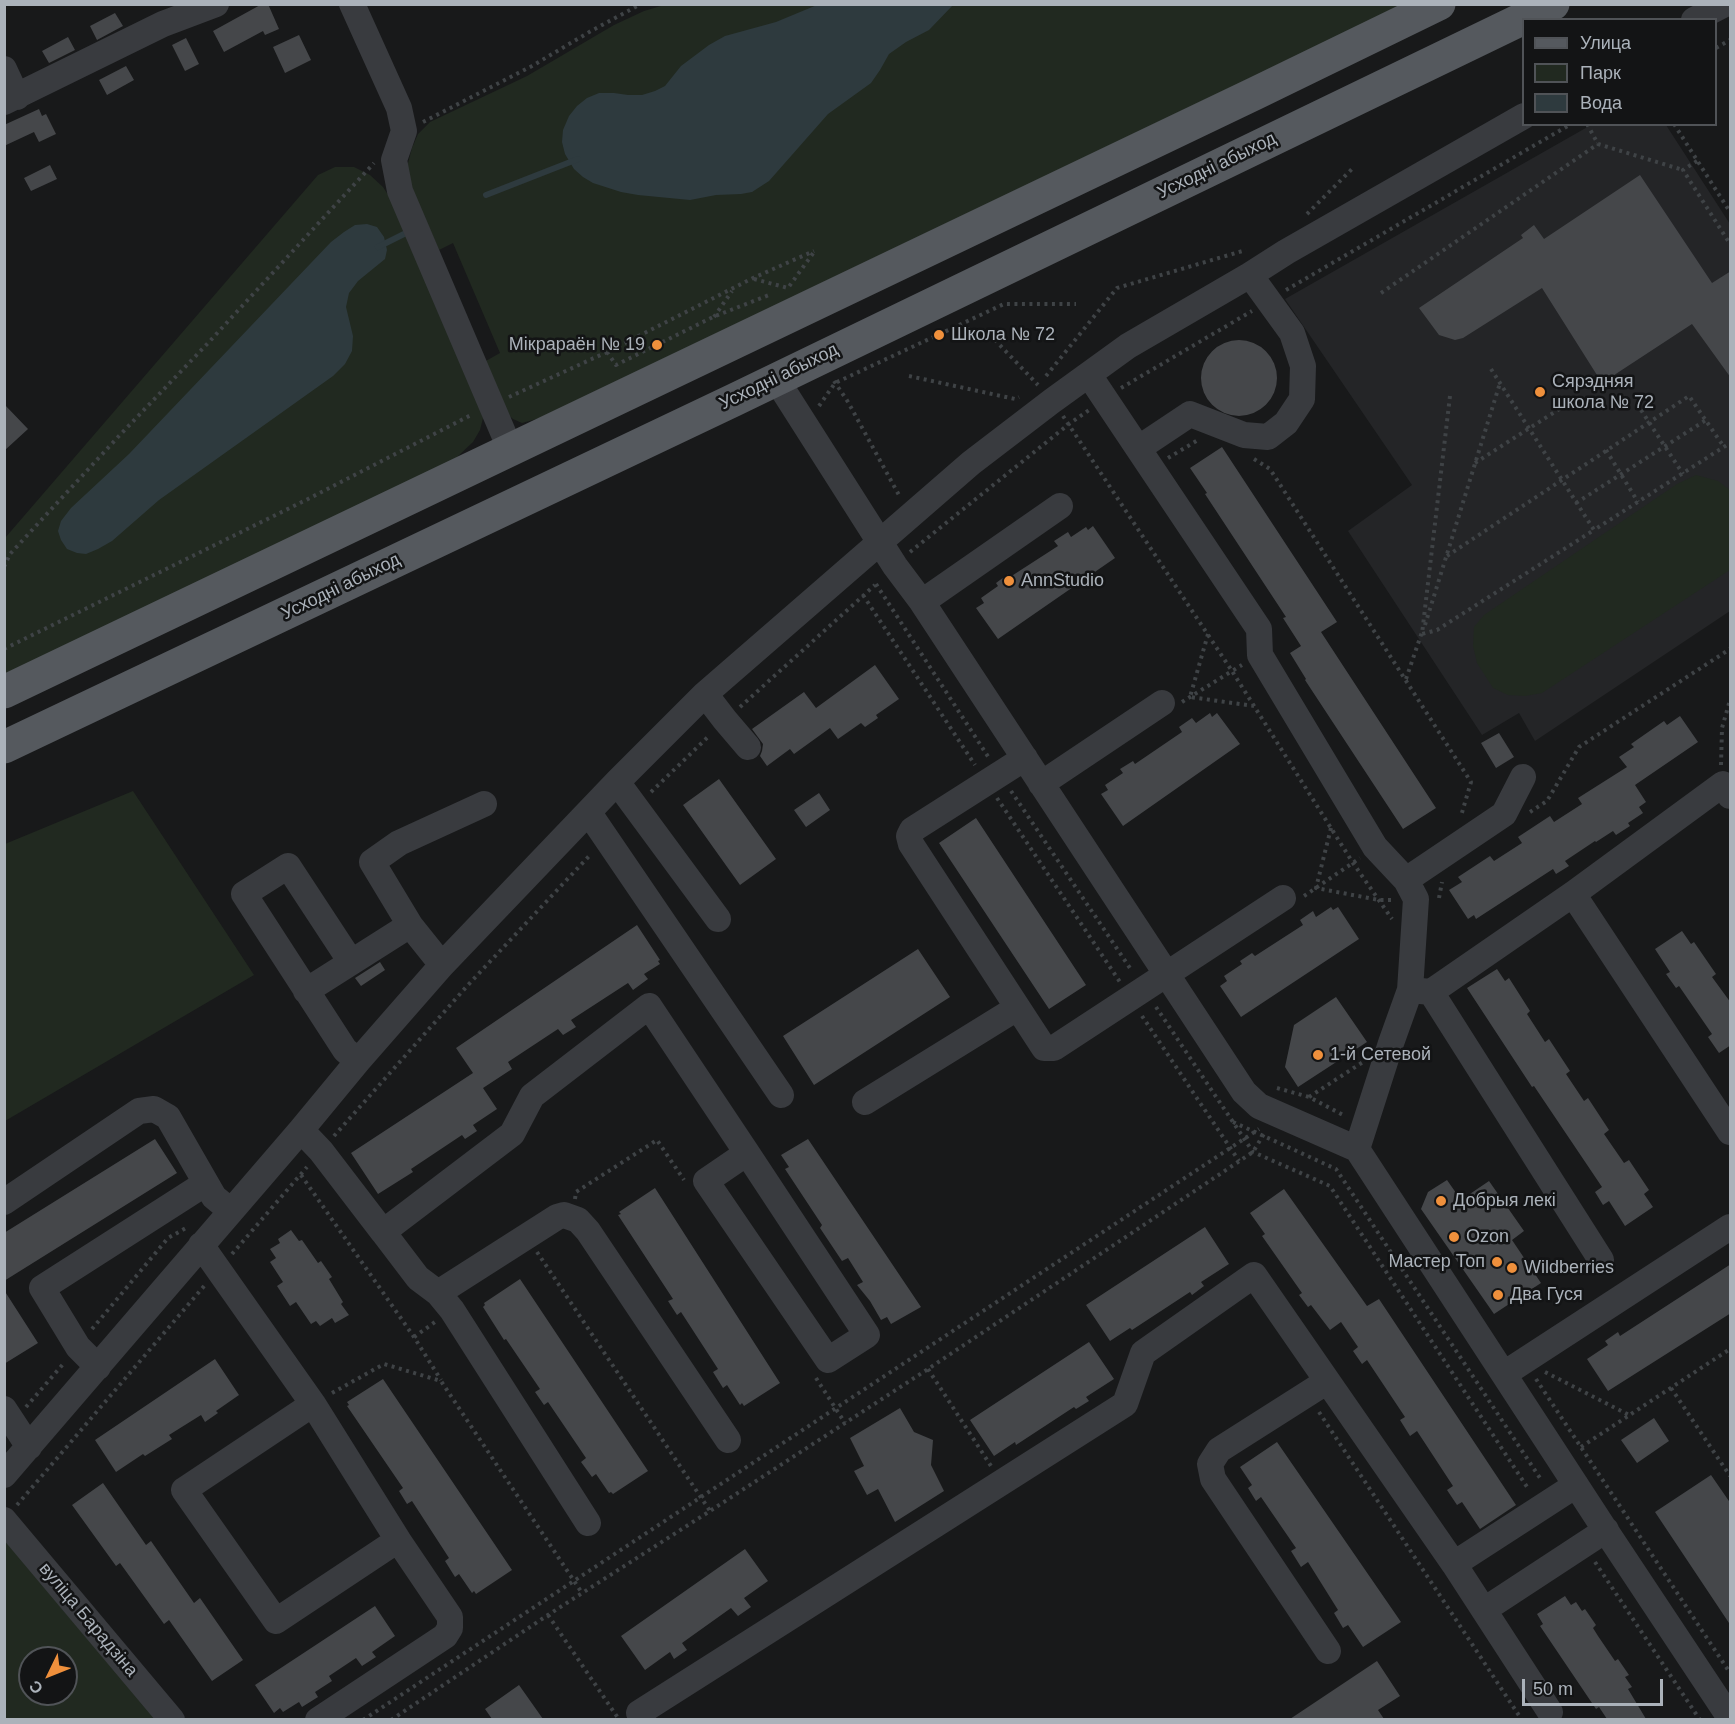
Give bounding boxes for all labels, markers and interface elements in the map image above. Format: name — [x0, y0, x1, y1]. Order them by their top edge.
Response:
legend — [1522, 18, 1717, 126]
text: Улица — [1580, 33, 1631, 53]
text: Парк — [1580, 63, 1621, 83]
text: Вода — [1580, 93, 1622, 113]
street label: Усходні абыход — [1154, 128, 1280, 204]
place label: Школа № 72 — [951, 324, 1055, 346]
marker: Школа № 72 — [932, 328, 946, 342]
place label: Мікрараён № 19 — [509, 334, 645, 356]
marker: Мікрараён № 19 — [650, 338, 664, 352]
street label: Усходні абыход — [716, 339, 842, 415]
place label: Сярэдняя школа № 72 — [1552, 371, 1654, 413]
marker: Сярэдняя школа № 72 — [1533, 385, 1547, 399]
street label: Усходні абыход — [278, 549, 404, 625]
place label: AnnStudio — [1021, 570, 1104, 592]
marker: AnnStudio — [1002, 574, 1016, 588]
place label: 1-й Сетевой — [1330, 1044, 1431, 1066]
marker: 1-й Сетевой — [1311, 1048, 1325, 1062]
place label: Добрыя лекі — [1453, 1190, 1556, 1212]
marker: Добрыя лекі — [1434, 1194, 1448, 1208]
place label: Ozon — [1466, 1226, 1509, 1248]
marker: Ozon — [1447, 1230, 1461, 1244]
place label: Мастер Топ — [1388, 1251, 1485, 1273]
marker: Мастер Топ — [1490, 1255, 1504, 1269]
place label: Wildberries — [1524, 1257, 1614, 1279]
marker: Wildberries — [1505, 1261, 1519, 1275]
place label: Два Гуся — [1510, 1284, 1583, 1306]
marker: Два Гуся — [1491, 1288, 1505, 1302]
street label: вуліца Барадзіна — [34, 1559, 142, 1681]
north arrow — [18, 1646, 78, 1706]
scale bar — [1525, 1667, 1666, 1705]
text: С — [26, 1677, 46, 1697]
text: 50 m — [1533, 1679, 1573, 1699]

